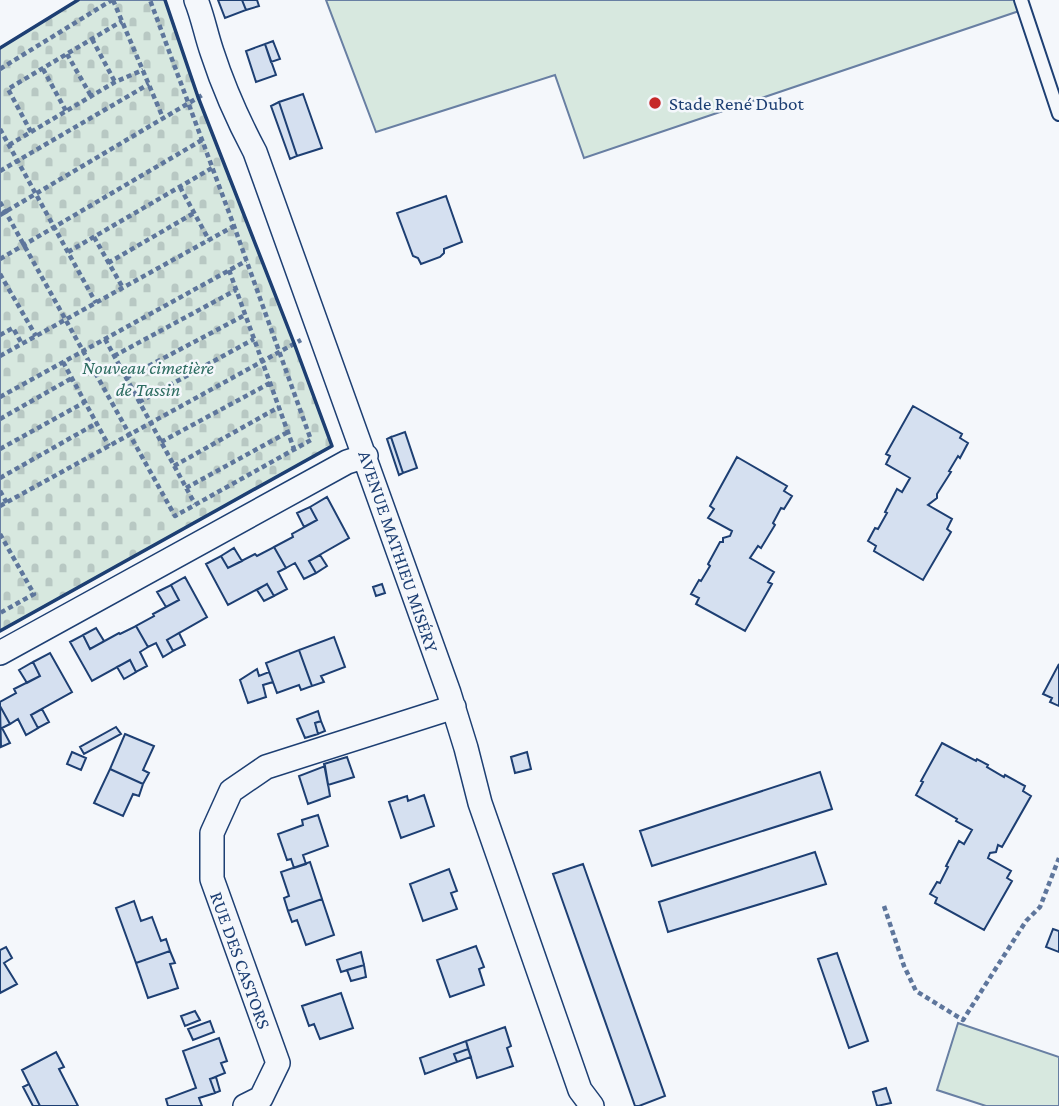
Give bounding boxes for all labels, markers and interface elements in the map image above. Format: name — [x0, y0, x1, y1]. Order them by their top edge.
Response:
place label: Stade René Dubot — [669, 93, 804, 114]
marker: Stade René Dubot — [647, 95, 663, 111]
park label: Nouveau cimetière de Tassin — [82, 357, 214, 400]
street label: AVENUE MATHIEU MISÉRY — [354, 448, 443, 656]
street label: RUE DES CASTORS — [206, 889, 275, 1032]

